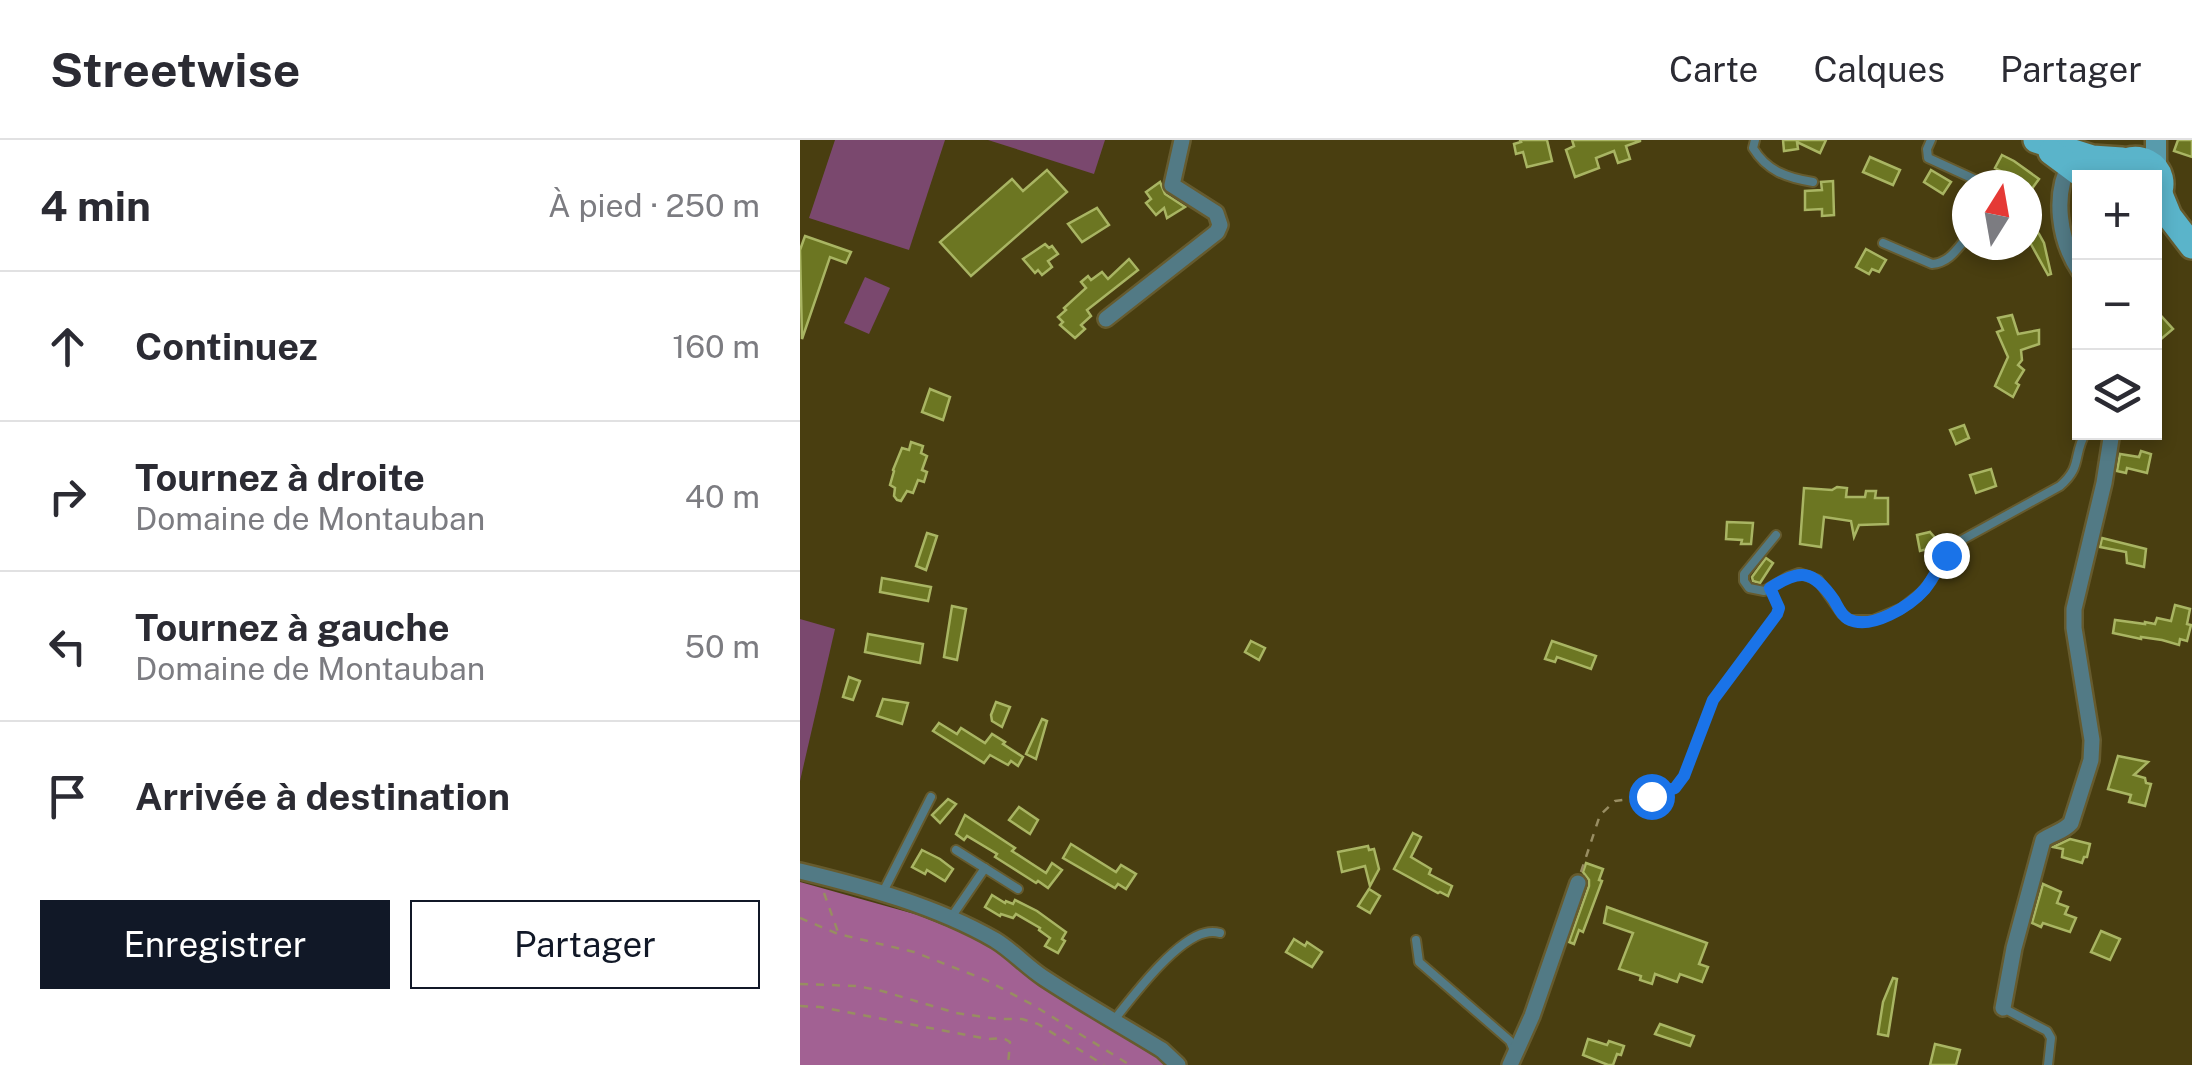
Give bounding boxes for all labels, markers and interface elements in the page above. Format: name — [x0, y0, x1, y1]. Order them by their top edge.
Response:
text: Streetwise — [50, 41, 300, 98]
text: Carte — [1669, 49, 1758, 90]
text: Calques — [1813, 49, 1945, 90]
text: Partager — [2000, 49, 2142, 90]
north arrow — [1952, 170, 2042, 260]
map controls — [2072, 170, 2162, 440]
button: + — [2072, 170, 2162, 260]
text: 4 min — [40, 181, 151, 230]
text: À pied · 250 m — [548, 187, 760, 224]
button: − — [2072, 260, 2162, 350]
icon: ahead — [40, 319, 95, 374]
text: Continuez — [135, 324, 318, 369]
text: 160 m — [672, 328, 760, 365]
button: layers — [2072, 350, 2162, 440]
text: Tournez à droite — [135, 455, 425, 500]
icon: right — [40, 469, 95, 524]
text: 40 m — [685, 478, 760, 515]
text: Domaine de Montauban — [135, 500, 485, 537]
route end — [1924, 533, 1970, 579]
text: Tournez à gauche — [135, 605, 450, 650]
icon: left — [40, 619, 95, 674]
text: 50 m — [684, 628, 760, 665]
text: Domaine de Montauban — [135, 650, 485, 687]
icon: arrive — [40, 769, 95, 824]
text: Arrivée à destination — [135, 774, 510, 819]
route start — [1629, 774, 1675, 820]
button: Enregistrer — [40, 900, 390, 989]
button: Partager — [410, 900, 760, 989]

